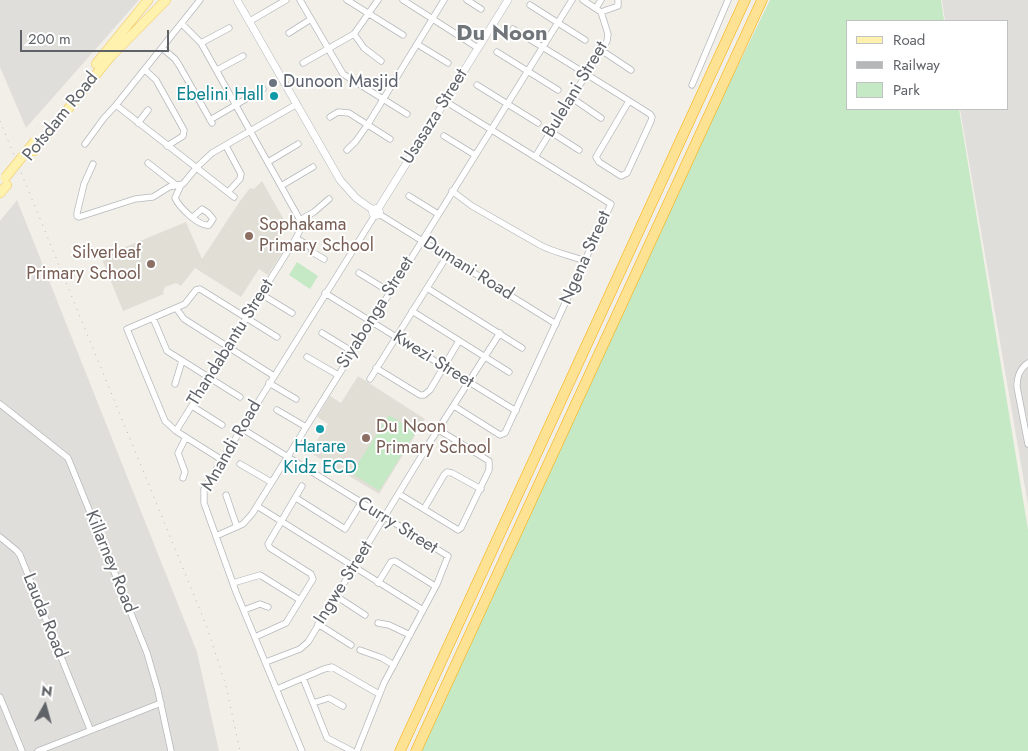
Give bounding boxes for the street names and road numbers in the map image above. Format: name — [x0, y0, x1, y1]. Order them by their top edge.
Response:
street label: Bulelani Street — [539, 38, 613, 142]
street label: Usasaza Street — [397, 65, 473, 169]
street label: Potsdam Road — [19, 68, 103, 166]
street label: Ngena Street — [556, 208, 616, 308]
street label: Dumani Road — [419, 233, 517, 305]
street label: Siyabonga Street — [333, 253, 419, 373]
street label: Thandabantu Street — [183, 276, 279, 410]
street label: Kwezi Street — [388, 327, 478, 393]
street label: Mnandi Road — [197, 397, 267, 495]
street label: Curry Street — [353, 493, 441, 559]
street label: Killarney Road — [80, 508, 140, 616]
street label: Ingwe Street — [310, 538, 378, 628]
street label: Lauda Road — [17, 571, 71, 661]

